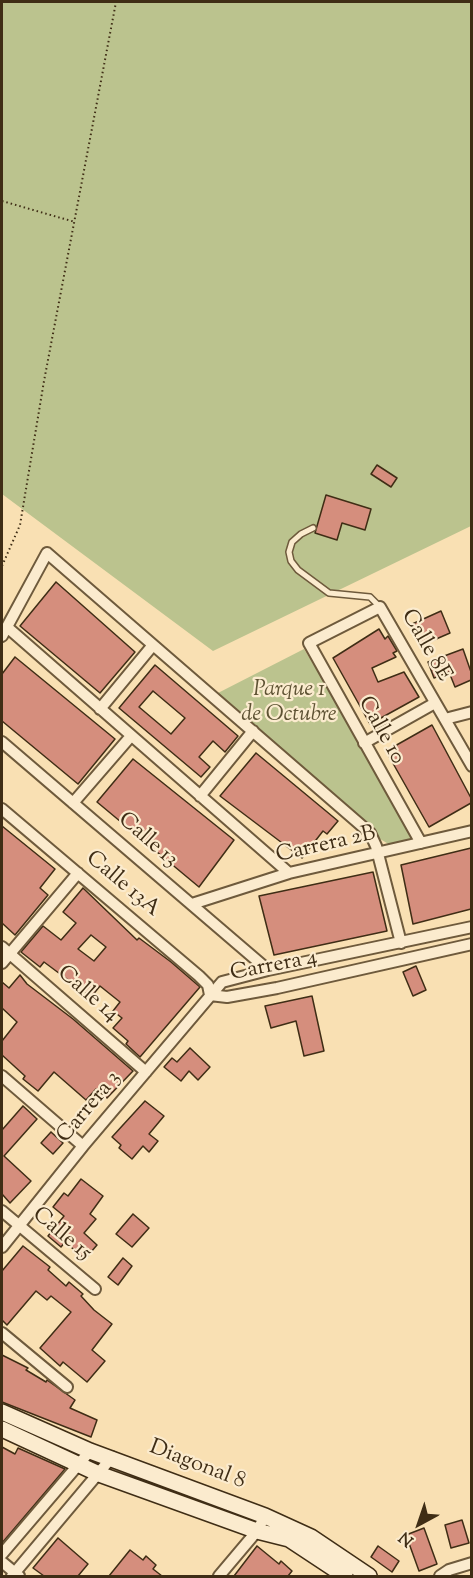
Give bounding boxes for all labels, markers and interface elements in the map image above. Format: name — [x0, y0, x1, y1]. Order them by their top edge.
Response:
street label: Calle 8E — [394, 605, 456, 687]
park label: Parque 1 de Octubre — [242, 678, 336, 730]
street label: Calle 10 — [351, 692, 409, 770]
street label: Calle 13 — [112, 808, 182, 874]
street label: Carrera 2B — [274, 822, 378, 870]
street label: Calle 13A — [80, 846, 164, 924]
street label: Carrera 4 — [228, 946, 320, 988]
street label: Calle 14 — [51, 961, 123, 1029]
street label: Carrera 3 — [52, 1067, 128, 1149]
street label: Calle 15 — [26, 1203, 96, 1267]
street label: Diagonal 8 — [145, 1436, 249, 1496]
north arrow — [389, 1494, 449, 1554]
text: N — [395, 1525, 419, 1551]

